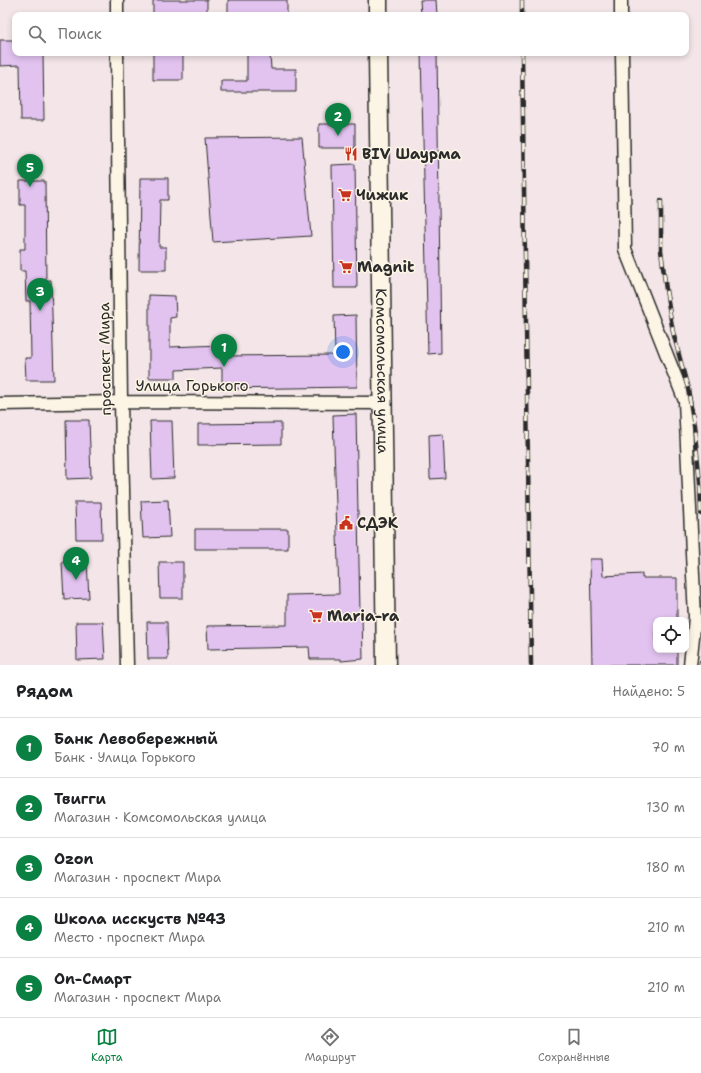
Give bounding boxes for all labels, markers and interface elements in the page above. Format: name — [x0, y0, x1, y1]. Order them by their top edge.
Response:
search box — [12, 12, 689, 56]
icon: search — [26, 23, 48, 45]
text: Поиск — [58, 24, 102, 44]
pin: 2 — [325, 103, 351, 136]
place label: BIV Шаурма — [362, 144, 462, 164]
restaurant icon: BIV Шаурма — [343, 146, 359, 162]
pin: 5 — [17, 154, 43, 187]
place label: Чижик — [356, 185, 409, 205]
supermarket icon: Чижик — [337, 187, 353, 203]
place label: Magnit — [357, 257, 414, 277]
supermarket icon: Magnit — [338, 259, 354, 275]
pin: 3 — [27, 278, 53, 311]
street label: Комсомольская улица — [371, 288, 393, 455]
street label: проспект Мира — [94, 302, 116, 416]
pin: 1 — [211, 334, 237, 367]
your location — [333, 342, 353, 362]
street label: Улица Горького — [135, 376, 249, 396]
place label: СДЭК — [357, 513, 399, 533]
public building icon: СДЭК — [338, 515, 354, 531]
pin: 4 — [63, 547, 89, 580]
place label: Maria-ra — [327, 606, 400, 626]
supermarket icon: Maria-ra — [308, 608, 324, 624]
map controls — [653, 617, 689, 653]
button: locate — [653, 617, 689, 653]
text: Рядом — [16, 680, 73, 702]
text: Найдено: 5 — [612, 683, 685, 700]
text: Банк Левобережный — [54, 729, 218, 749]
text: 1 — [26, 739, 32, 756]
text: 70 m — [651, 739, 685, 756]
text: Банк · Улица Горького — [54, 749, 196, 766]
text: Твигги — [54, 789, 106, 809]
text: 2 — [24, 799, 34, 816]
text: 130 m — [647, 799, 685, 816]
text: Магазин · Комсомольская улица — [54, 809, 266, 826]
text: Ozon — [54, 849, 94, 869]
text: 3 — [24, 859, 34, 876]
text: 180 m — [646, 859, 685, 876]
text: Магазин · проспект Мира — [54, 869, 221, 886]
text: Школа исскуств №43 — [54, 909, 226, 929]
text: 4 — [24, 919, 34, 936]
text: 210 m — [647, 919, 685, 936]
text: Место · проспект Мира — [54, 929, 205, 946]
text: On-Смарт — [54, 969, 131, 989]
text: 5 — [25, 979, 33, 996]
text: 210 m — [647, 979, 685, 996]
text: Магазин · проспект Мира — [54, 989, 221, 1006]
tab: Карта — [91, 1026, 123, 1065]
tab: Маршрут — [305, 1026, 356, 1065]
tab: Сохранённые — [538, 1026, 610, 1065]

